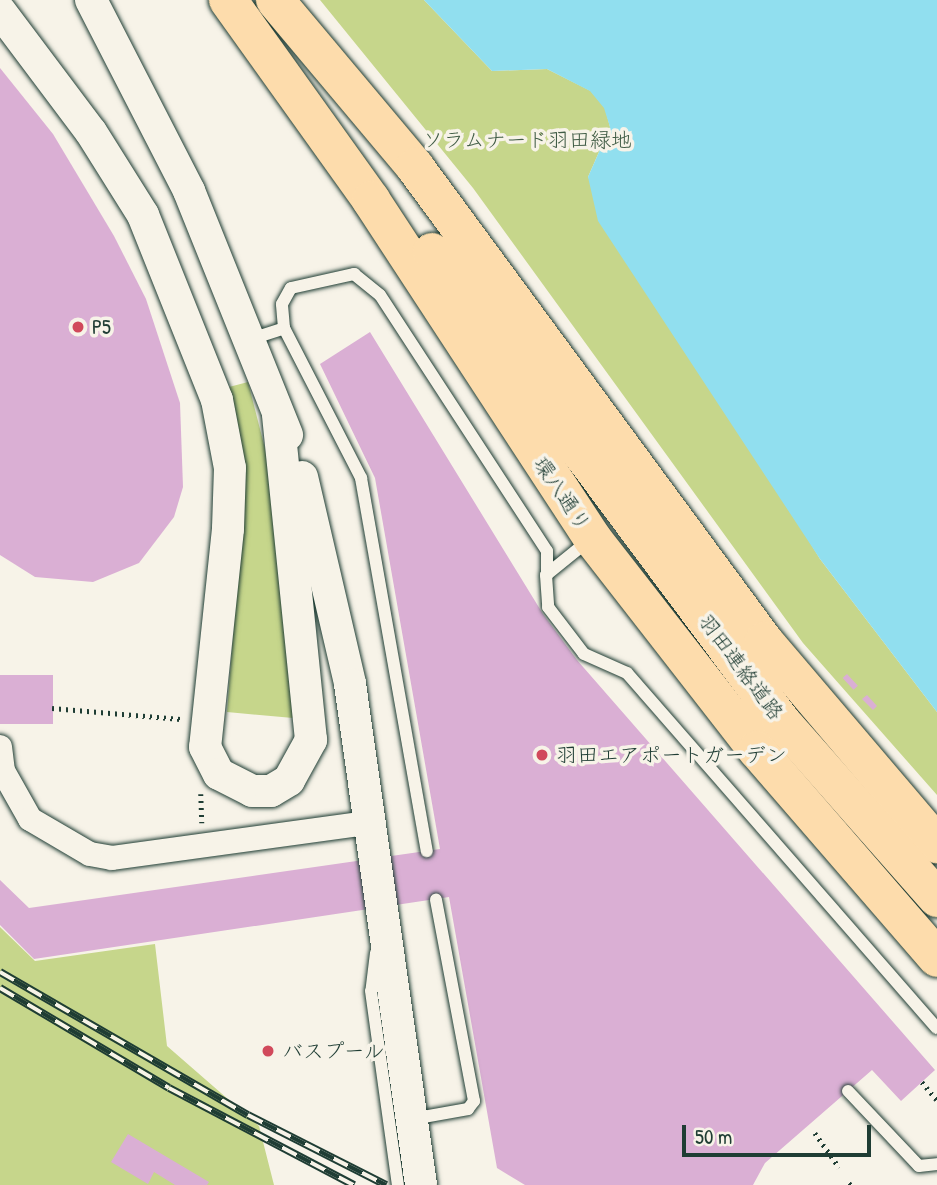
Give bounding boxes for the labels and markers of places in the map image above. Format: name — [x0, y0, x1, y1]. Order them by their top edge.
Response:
place label: P5 — [92, 314, 111, 340]
marker: P5 — [70, 319, 86, 335]
place label: 羽田エアポートガーデン — [556, 742, 787, 768]
marker: 羽田エアポートガーデン — [534, 747, 550, 763]
place label: バスプール — [282, 1038, 386, 1064]
marker: バスプール — [260, 1043, 276, 1059]

